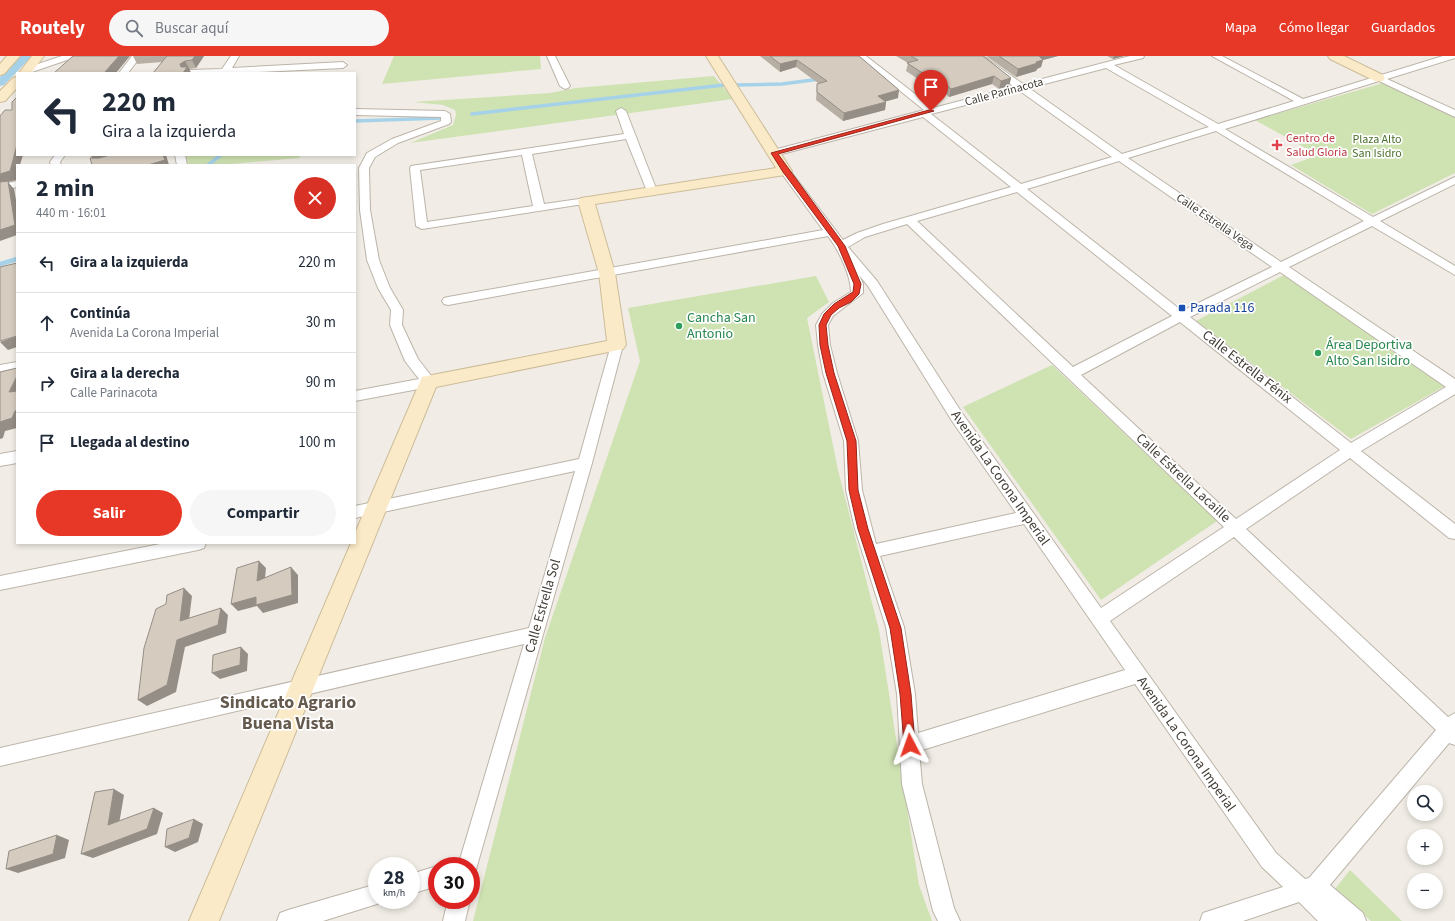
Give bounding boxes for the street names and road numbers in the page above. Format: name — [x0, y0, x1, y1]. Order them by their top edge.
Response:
street label: Calle Parinacota — [963, 73, 1045, 111]
street label: Calle Estrella Vega — [1173, 190, 1257, 254]
street label: Calle Estrella Fénix — [1198, 325, 1297, 409]
street label: Avenida La Corona Imperial — [946, 406, 1055, 550]
street label: Calle Estrella Lacaille — [1131, 429, 1235, 527]
street label: Calle Estrella Sol — [520, 556, 566, 655]
street label: Avenida La Corona Imperial — [1132, 672, 1241, 816]

